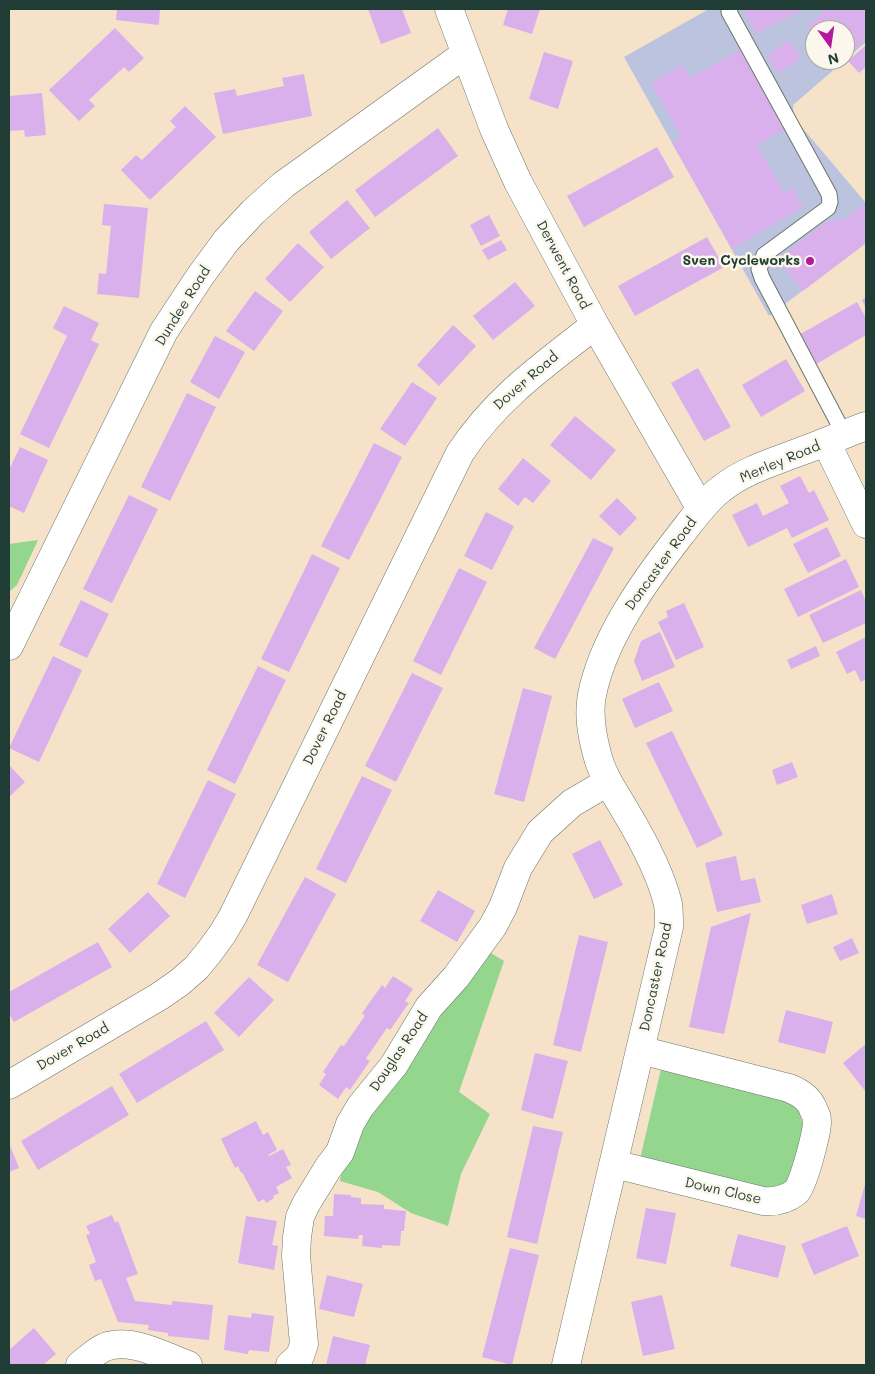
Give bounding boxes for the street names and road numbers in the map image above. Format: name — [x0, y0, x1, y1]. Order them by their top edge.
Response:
street label: Derwent Road — [533, 218, 593, 312]
street label: Dundee Road — [152, 263, 214, 349]
street label: Dover Road — [490, 348, 562, 414]
street label: Merley Road — [737, 438, 823, 486]
street label: Doncaster Road — [622, 514, 700, 614]
street label: Dover Road — [300, 688, 350, 768]
street label: Doncaster Road — [636, 921, 676, 1033]
street label: Douglas Road — [366, 1009, 432, 1095]
street label: Dover Road — [34, 1020, 112, 1074]
street label: Down Close — [683, 1174, 763, 1208]

